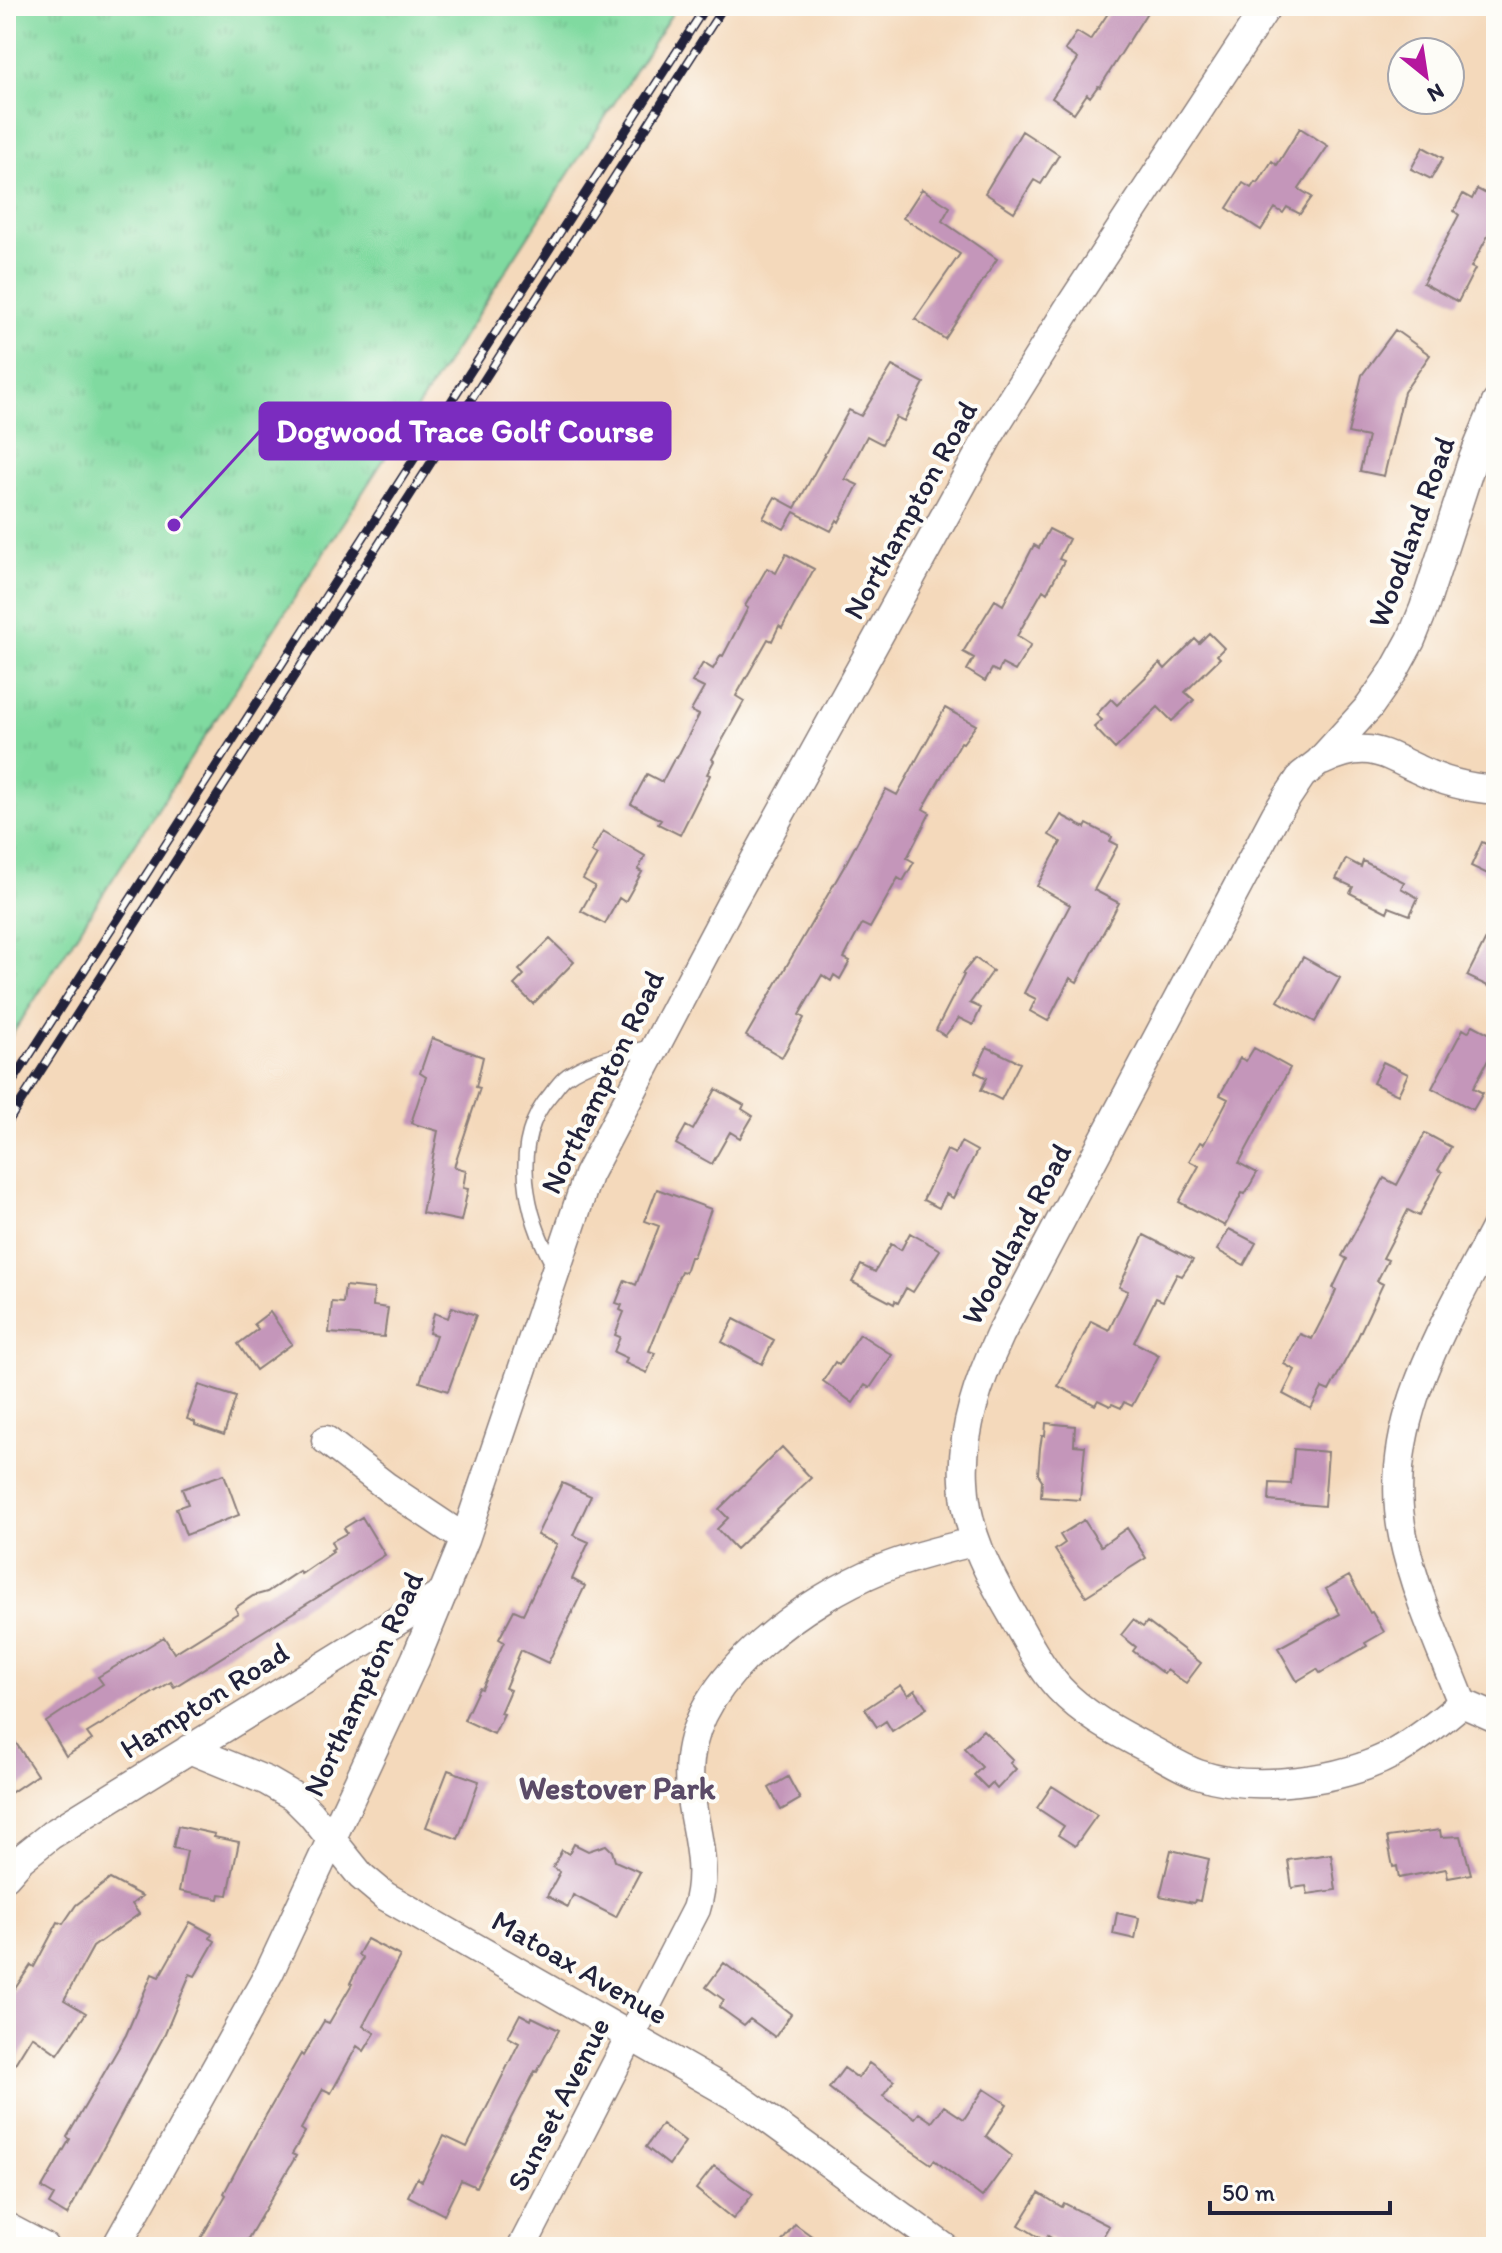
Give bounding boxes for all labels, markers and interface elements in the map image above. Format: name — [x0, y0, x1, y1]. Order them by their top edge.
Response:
north arrow — [1386, 36, 1466, 116]
text: N — [1423, 77, 1449, 108]
street label: Northampton Road — [835, 394, 985, 626]
callout: Dogwood Trace Golf Course — [260, 403, 670, 459]
text: Dogwood Trace Golf Course — [276, 412, 654, 450]
street label: Woodland Road — [1359, 432, 1463, 632]
street label: Northampton Road — [532, 964, 672, 1200]
street label: Woodland Road — [953, 1137, 1079, 1331]
street label: Northampton Road — [295, 1566, 431, 1802]
street label: Hampton Road — [113, 1634, 295, 1766]
district label: Westover Park — [519, 1769, 716, 1807]
street label: Matoax Avenue — [485, 1902, 675, 2032]
street label: Sunset Avenue — [498, 2011, 618, 2197]
scale bar — [1210, 2165, 1390, 2215]
text: 50 m — [1222, 2178, 1275, 2207]

